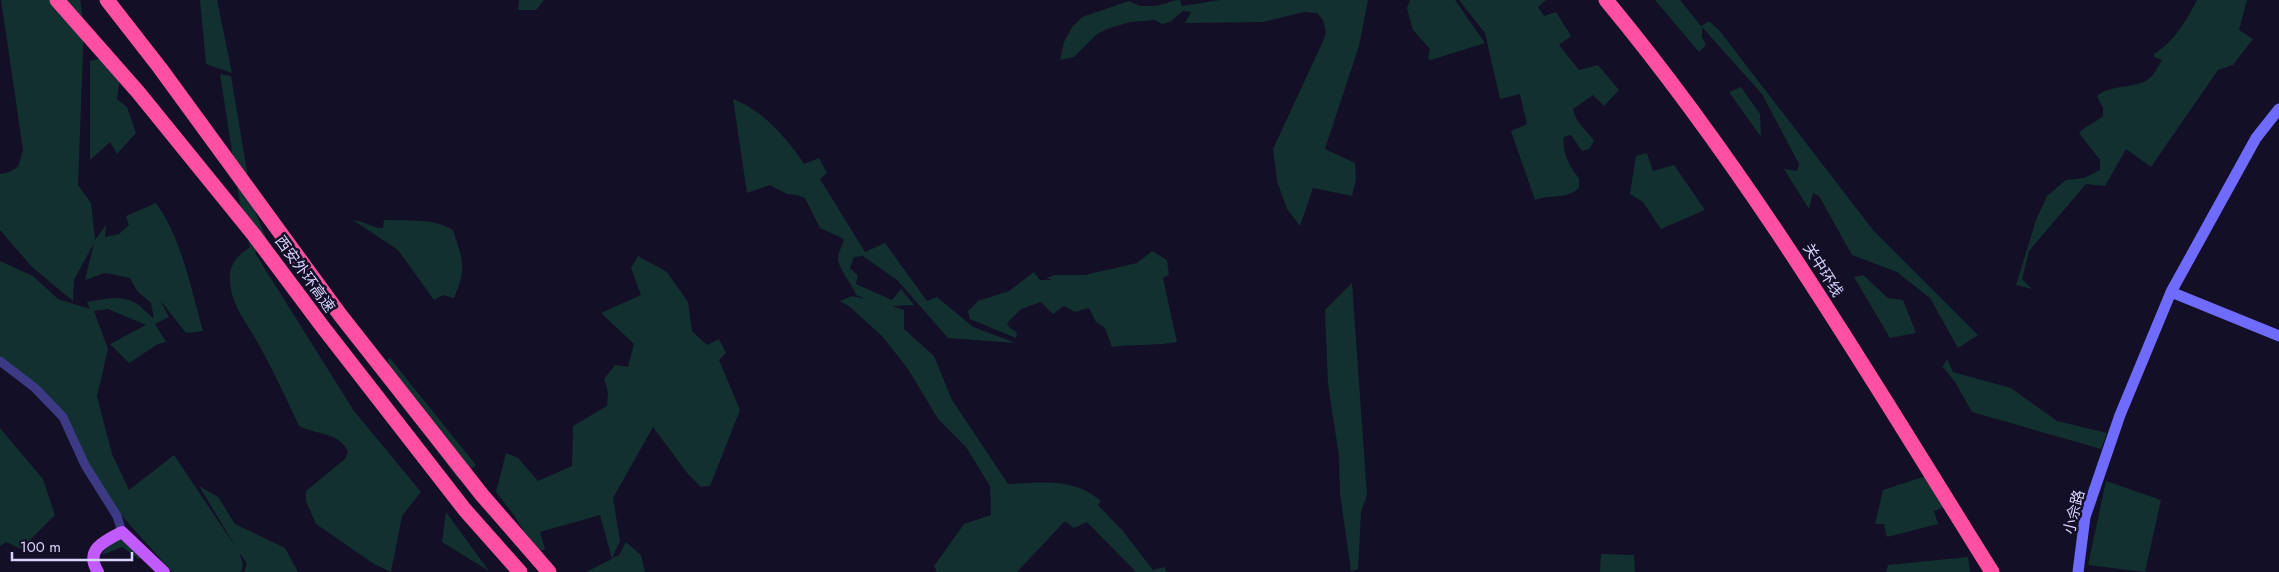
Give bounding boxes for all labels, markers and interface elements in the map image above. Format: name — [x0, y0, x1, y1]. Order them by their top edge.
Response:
street label: 西安外环高速 — [270, 231, 340, 317]
street label: 关中环线 — [1798, 239, 1848, 301]
street label: 小佘路 — [2058, 487, 2090, 537]
scale bar — [12, 530, 132, 562]
text: 100 m — [20, 536, 61, 558]

